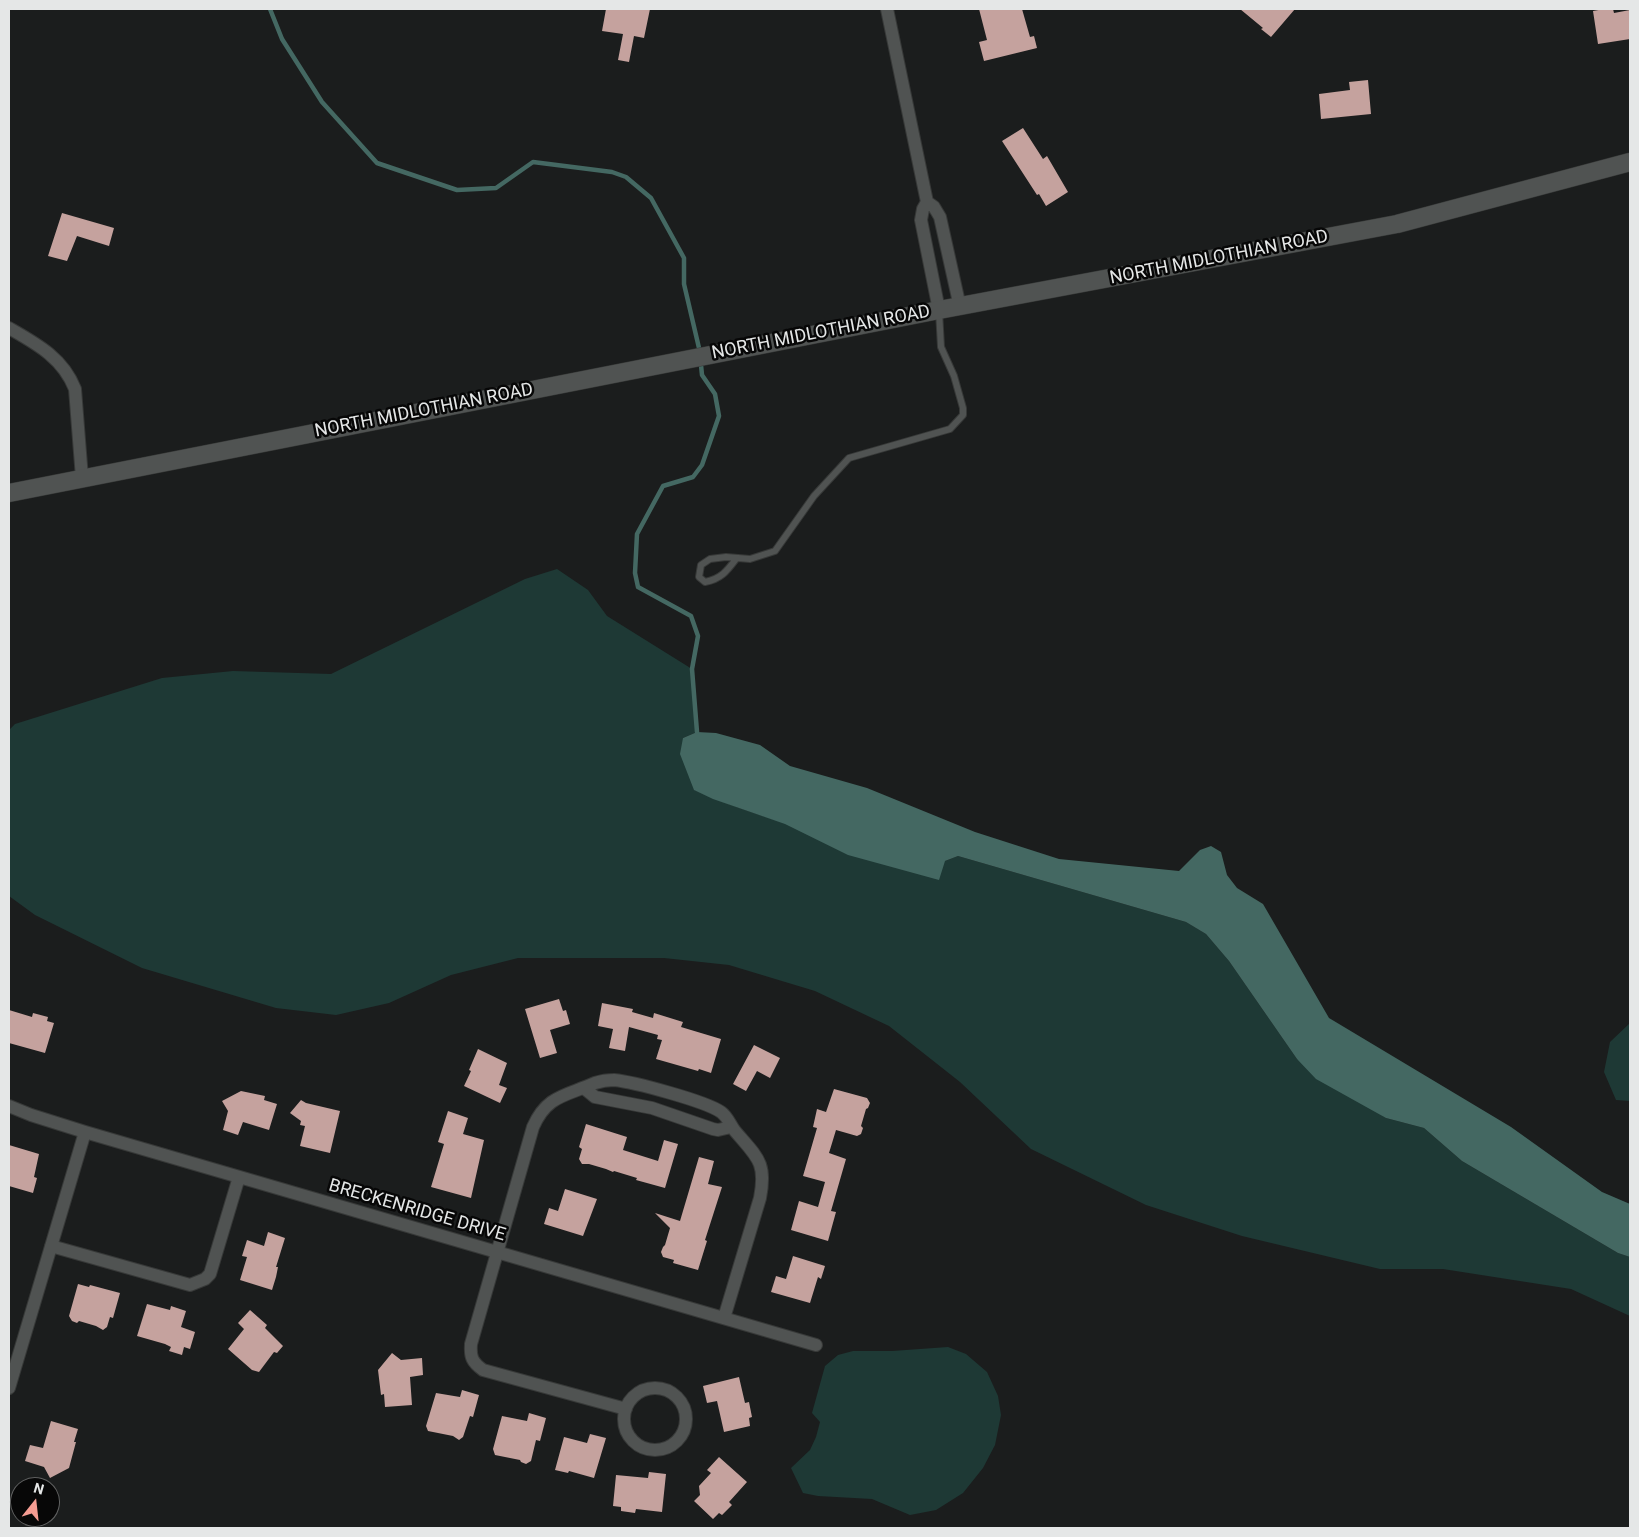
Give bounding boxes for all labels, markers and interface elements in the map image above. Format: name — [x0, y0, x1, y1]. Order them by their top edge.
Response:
street label: NORTH MIDLOTHIAN ROAD — [1108, 226, 1330, 290]
street label: NORTH MIDLOTHIAN ROAD — [710, 301, 932, 365]
street label: NORTH MIDLOTHIAN ROAD — [313, 379, 535, 443]
street label: BRECKENRIDGE DRIVE — [326, 1175, 508, 1247]
north arrow — [10, 1477, 60, 1527]
text: N — [32, 1479, 46, 1498]

